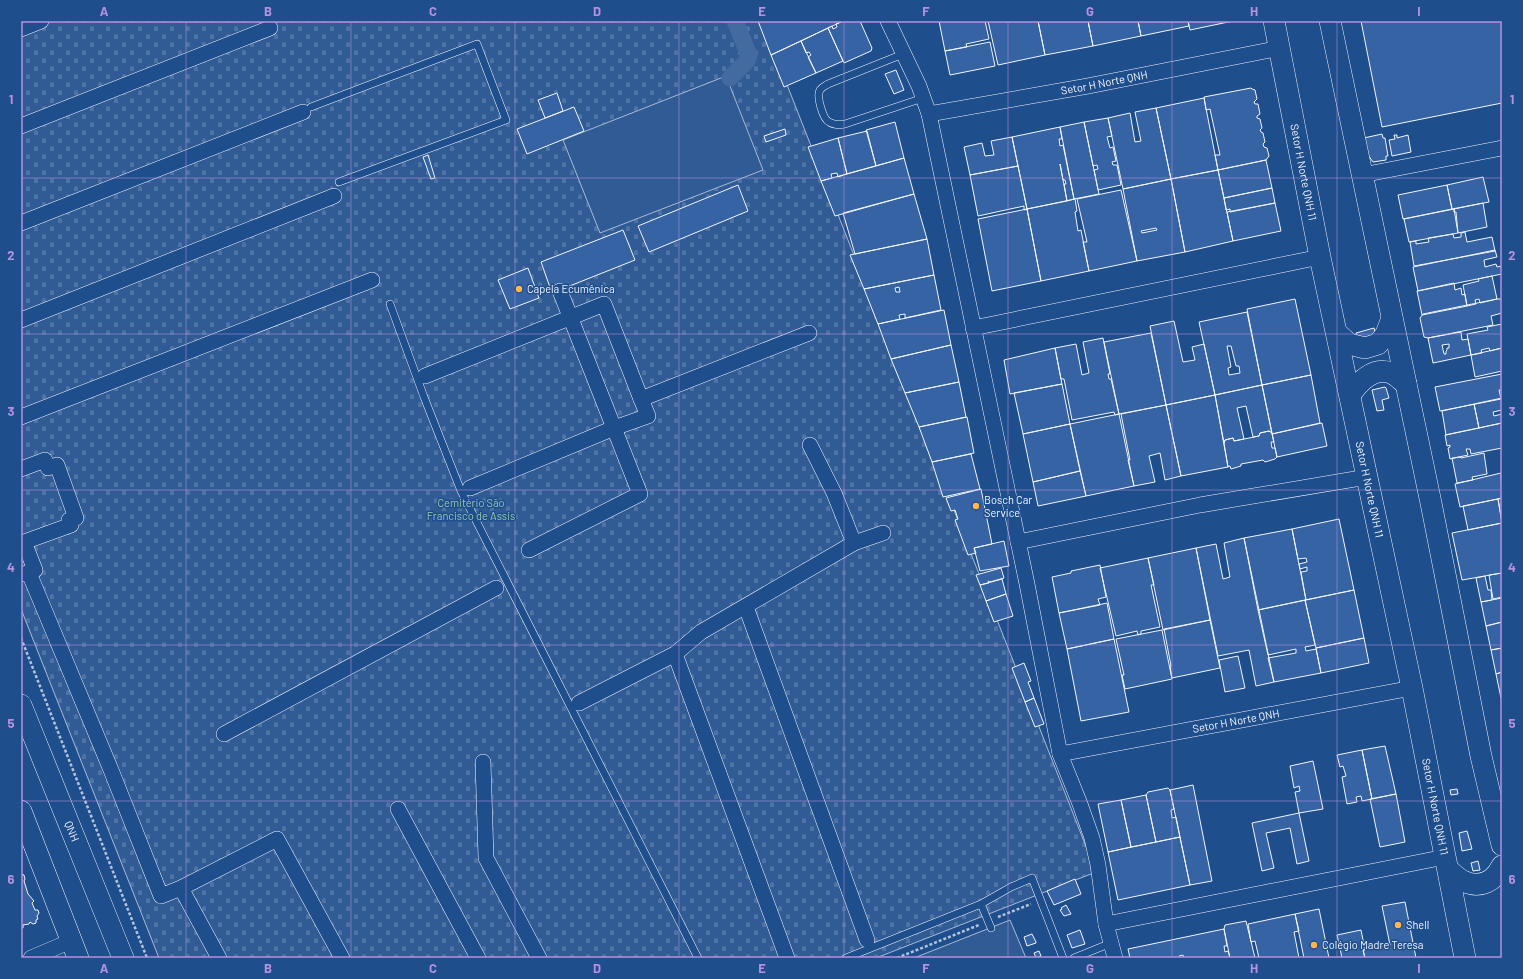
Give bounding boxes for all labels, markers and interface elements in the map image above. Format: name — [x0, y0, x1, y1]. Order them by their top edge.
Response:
text: A — [100, 3, 109, 19]
text: B — [264, 3, 272, 19]
text: C — [429, 3, 437, 19]
text: D — [593, 3, 601, 19]
text: E — [758, 3, 766, 19]
text: F — [922, 3, 930, 19]
text: G — [1086, 3, 1094, 19]
text: H — [1250, 3, 1258, 19]
text: I — [1417, 3, 1421, 19]
street label: Setor H Norte QNH — [1060, 67, 1149, 97]
text: 1 — [9, 91, 13, 107]
text: 1 — [1510, 91, 1514, 107]
street label: Setor H Norte QNH 11 — [1288, 123, 1320, 221]
text: 2 — [7, 247, 15, 263]
text: 2 — [1508, 247, 1516, 263]
place label: Capela Ecumênica — [527, 282, 615, 295]
marker: Capela Ecumênica — [514, 284, 524, 294]
text: 3 — [7, 403, 15, 419]
text: 3 — [1508, 403, 1516, 419]
street label: Setor H Norte QNH 11 — [1353, 440, 1387, 539]
place label: Bosch Car Service — [984, 493, 1032, 519]
park label: Cemitério São Francisco de Assis — [427, 496, 515, 522]
marker: Bosch Car Service — [971, 501, 981, 511]
text: 4 — [7, 559, 15, 575]
text: 4 — [1508, 559, 1516, 575]
street label: Setor H Norte QNH — [1191, 706, 1280, 735]
text: 5 — [7, 715, 15, 731]
text: 5 — [1508, 715, 1516, 731]
street label: Setor H Norte QNH 11 — [1420, 757, 1452, 856]
street label: QNH — [62, 819, 82, 843]
text: 6 — [8, 871, 15, 887]
text: 6 — [1509, 871, 1516, 887]
place label: Shell — [1406, 918, 1429, 931]
marker: Shell — [1393, 920, 1403, 930]
place label: Colégio Madre Teresa — [1322, 938, 1423, 951]
marker: Colégio Madre Teresa — [1309, 940, 1319, 950]
text: A — [100, 960, 109, 976]
text: B — [264, 960, 272, 976]
text: C — [429, 960, 437, 976]
text: D — [593, 960, 601, 976]
text: E — [758, 960, 766, 976]
text: F — [922, 960, 930, 976]
text: G — [1086, 960, 1094, 976]
text: H — [1250, 960, 1258, 976]
text: I — [1417, 960, 1421, 976]

